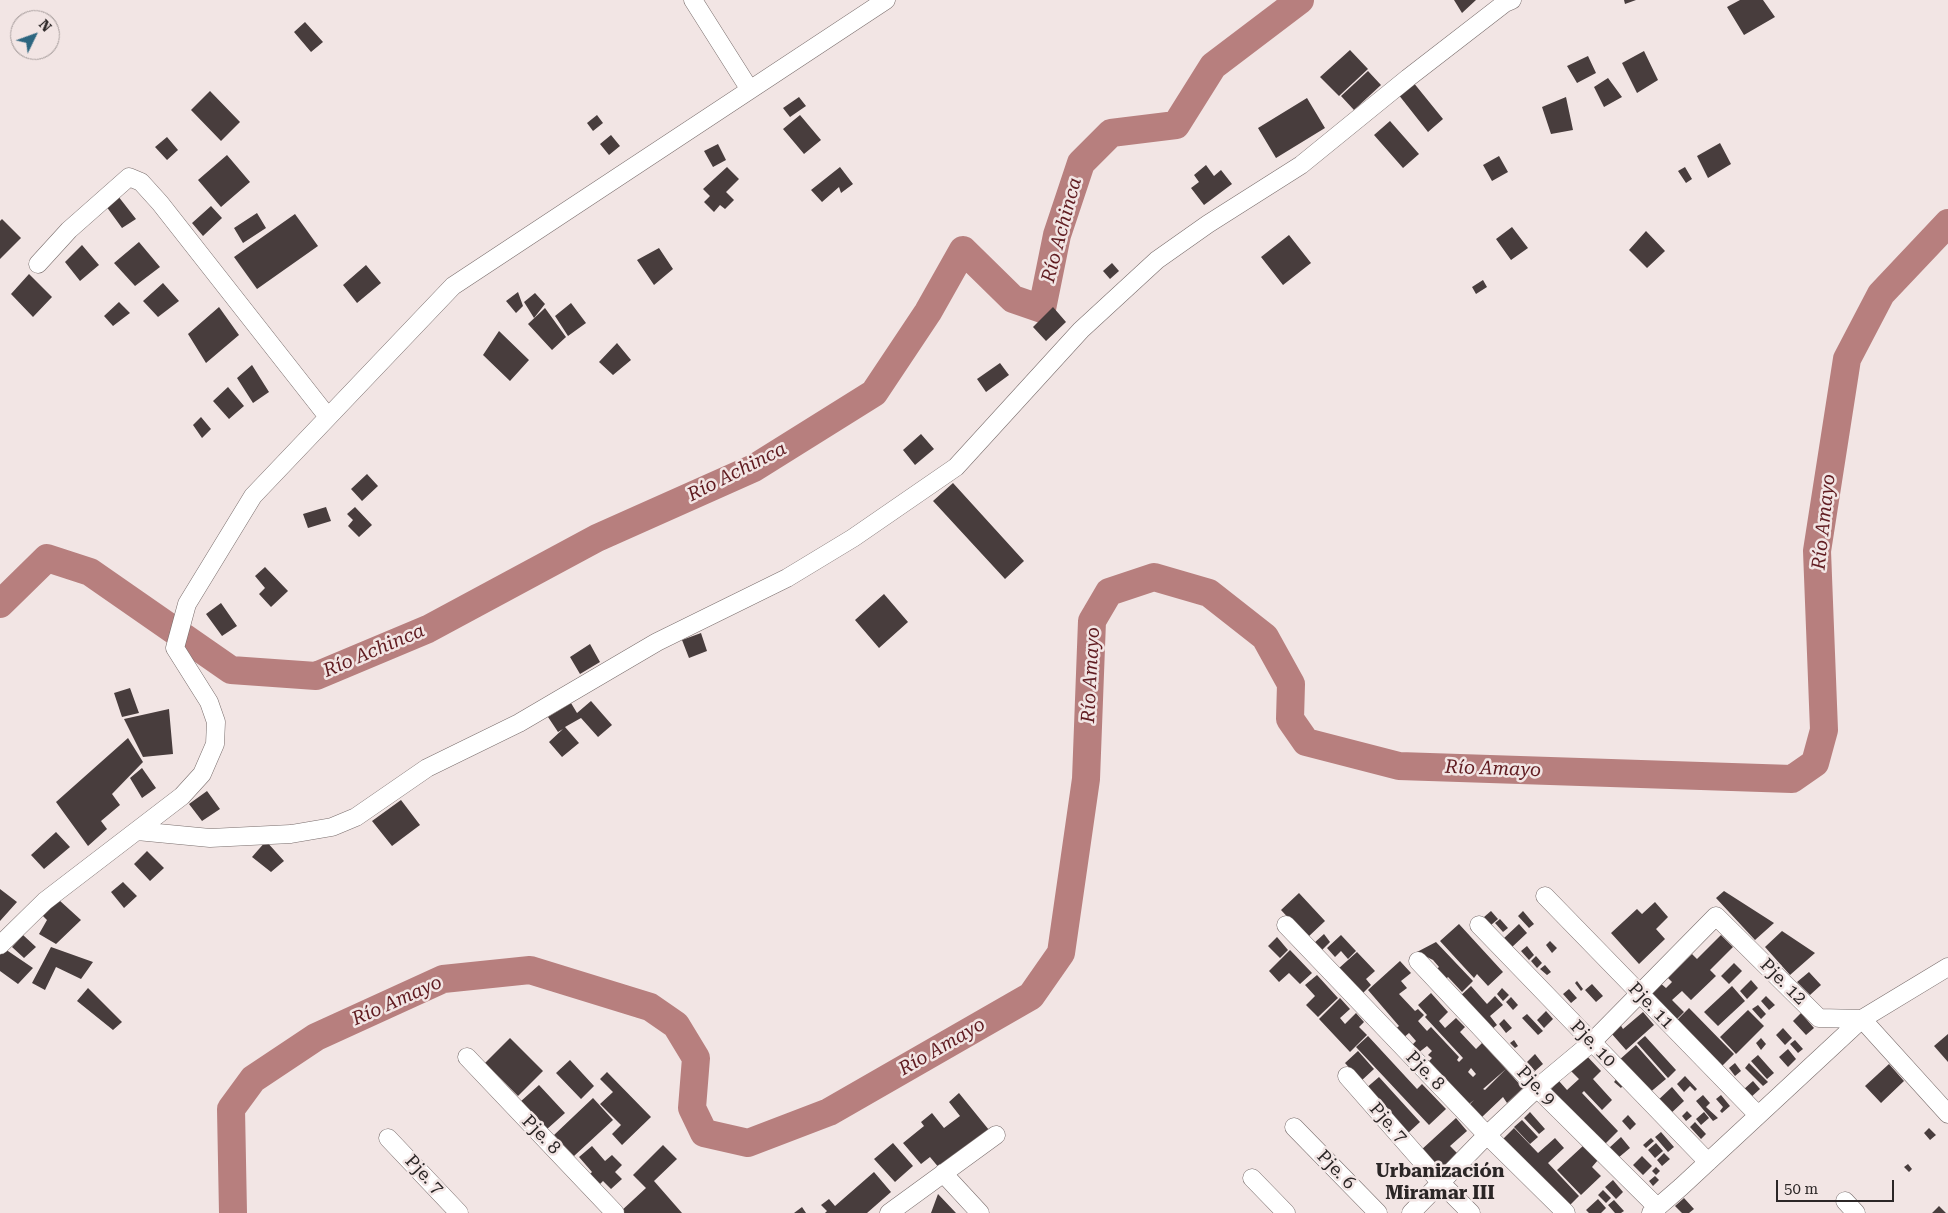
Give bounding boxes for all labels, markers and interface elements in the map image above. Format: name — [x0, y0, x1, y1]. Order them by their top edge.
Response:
north arrow — [10, 10, 60, 60]
text: N — [36, 16, 55, 35]
water label: Río Achinca — [1037, 175, 1087, 285]
water label: Río Achinca — [684, 437, 790, 507]
water label: Río Amayo — [1808, 473, 1840, 571]
water label: Río Achinca — [320, 619, 428, 683]
water label: Río Amayo — [1077, 626, 1105, 724]
water label: Río Amayo — [1445, 756, 1541, 782]
street label: Pje. 12 — [1755, 954, 1811, 1010]
water label: Río Amayo — [348, 971, 446, 1031]
street label: Pje. 11 — [1624, 978, 1678, 1034]
water label: Río Amayo — [895, 1013, 989, 1081]
street label: Pje. 10 — [1566, 1016, 1620, 1072]
street label: Pje. 8 — [1401, 1047, 1449, 1095]
street label: Pje. 9 — [1512, 1062, 1560, 1110]
street label: Pje. 7 — [1365, 1098, 1411, 1148]
street label: Pje. 8 — [517, 1111, 565, 1159]
street label: Pje. 6 — [1312, 1146, 1360, 1194]
street label: Pje. 7 — [400, 1151, 448, 1199]
district label: Urbanización Miramar III — [1376, 1160, 1504, 1204]
scale bar — [1778, 1170, 1896, 1202]
text: 50 m — [1784, 1180, 1818, 1198]

